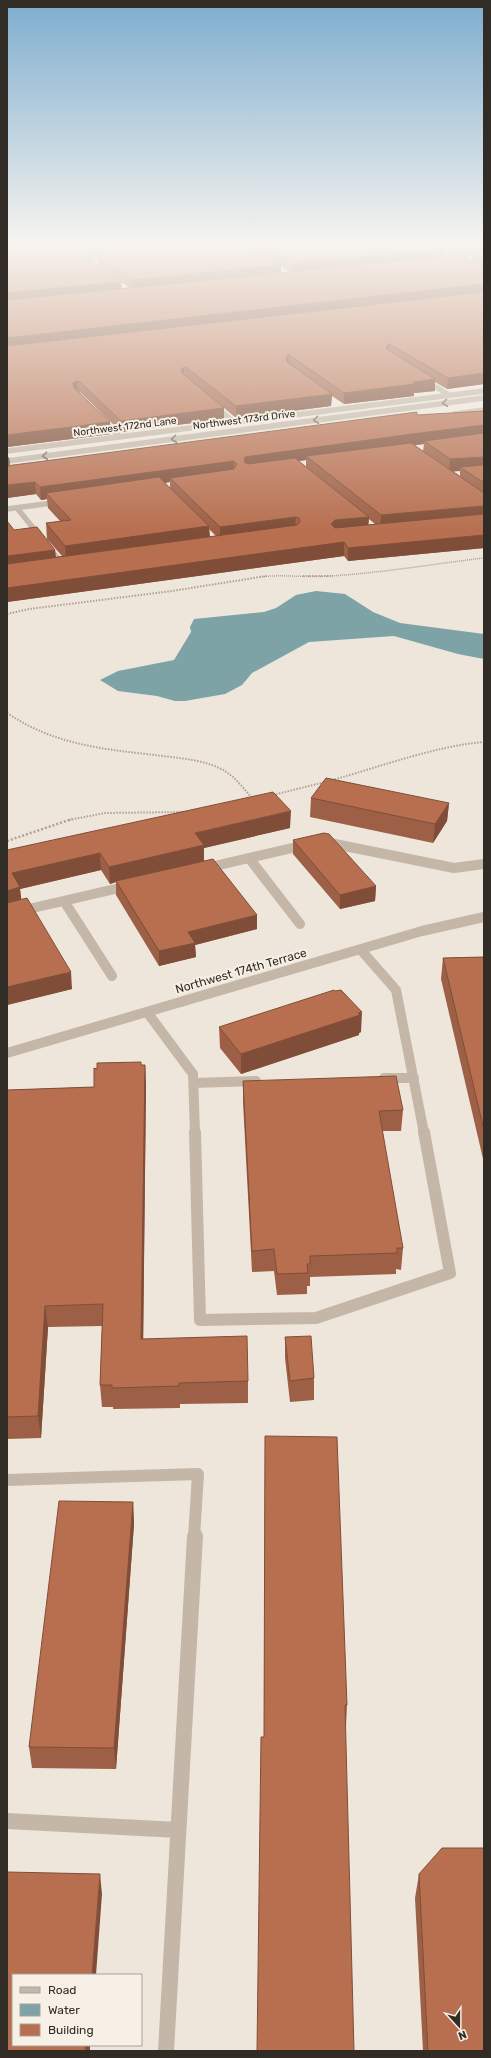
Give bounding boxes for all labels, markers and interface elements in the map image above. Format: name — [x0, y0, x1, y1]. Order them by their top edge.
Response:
one-way arrow — [442, 398, 448, 407]
street label: Northwest 173rd Drive — [192, 408, 296, 432]
street label: Northwest 172nd Lane — [73, 415, 178, 439]
one-way arrow — [313, 415, 320, 424]
one-way arrow — [171, 434, 177, 443]
one-way arrow — [42, 451, 48, 460]
street label: Northwest 174th Terrace — [174, 945, 309, 996]
legend — [12, 1974, 142, 2046]
text: Road — [48, 1983, 76, 1997]
text: Water — [48, 2003, 80, 2017]
north arrow — [439, 2006, 479, 2046]
text: Building — [48, 2023, 94, 2037]
text: N — [456, 2027, 468, 2042]

